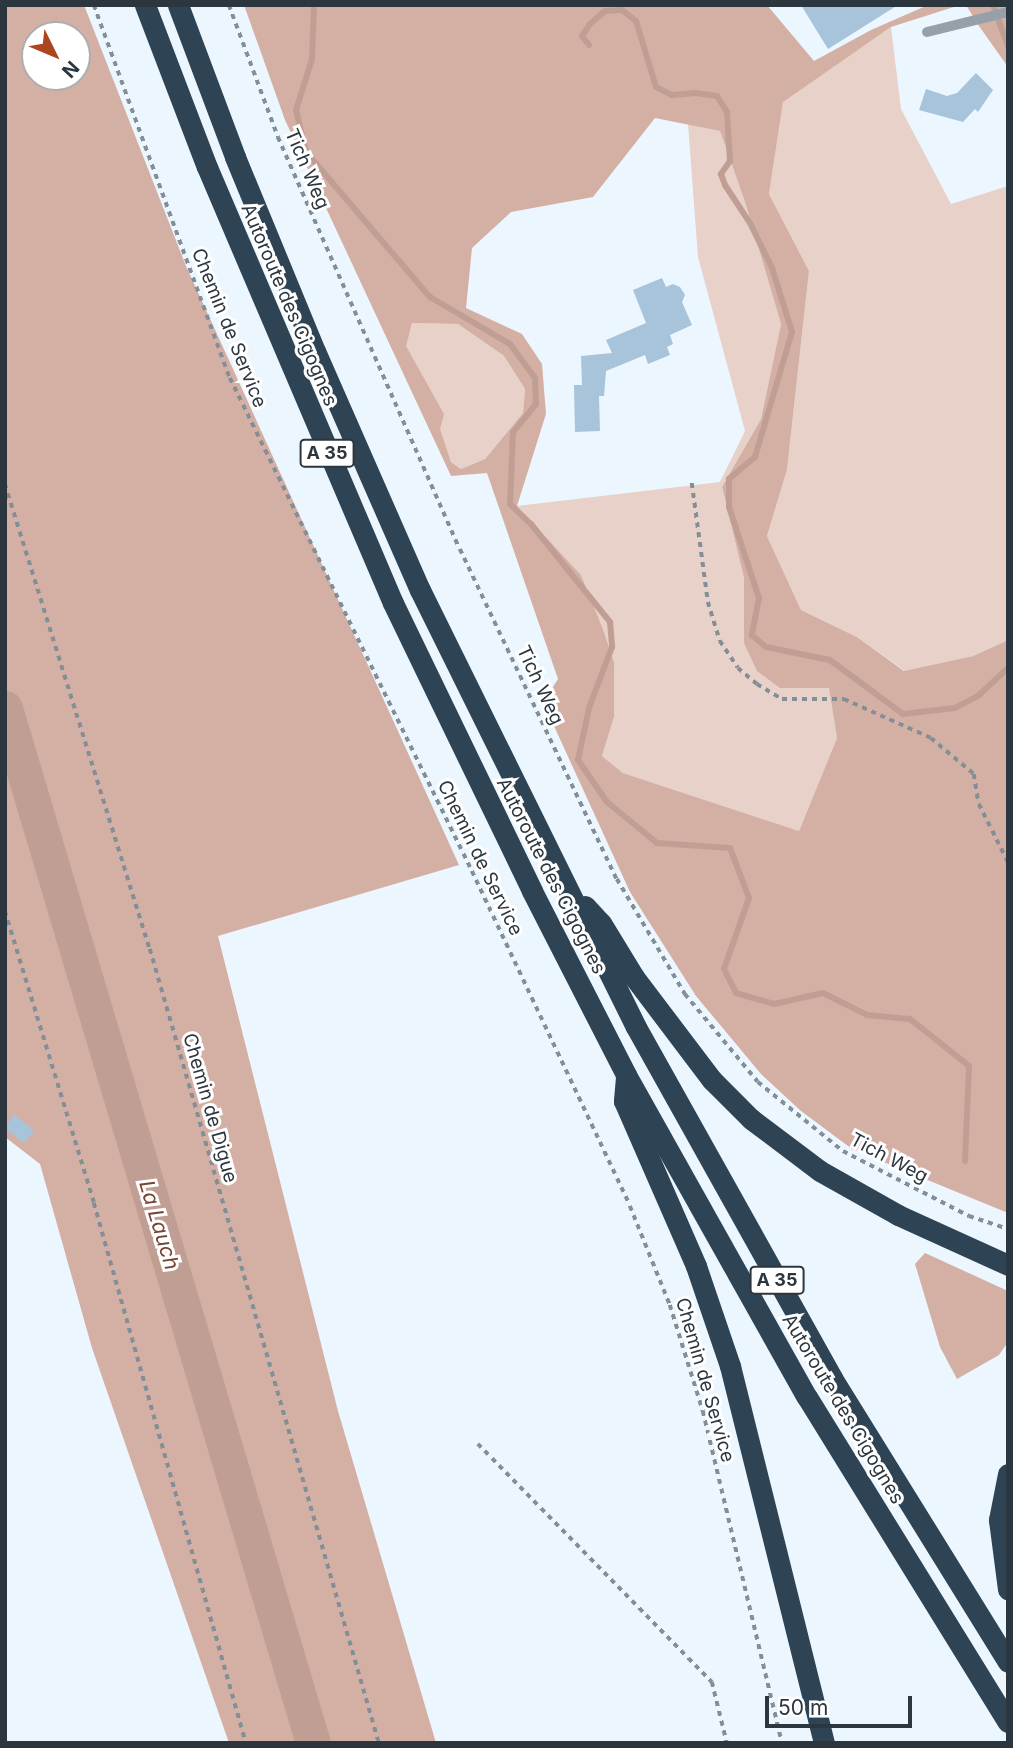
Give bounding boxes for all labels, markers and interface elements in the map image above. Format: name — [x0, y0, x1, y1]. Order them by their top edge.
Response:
north arrow — [21, 21, 91, 91]
text: N — [57, 56, 84, 82]
street label: Tich Weg — [280, 126, 334, 212]
street label: Autoroute des Cigognes — [236, 201, 342, 409]
street label: Chemin de Service — [187, 245, 271, 411]
road number: A 35 — [299, 438, 355, 467]
street label: Tich Weg — [512, 642, 568, 728]
street label: Autoroute des Cigognes — [492, 774, 610, 978]
street label: Chemin de Service — [432, 777, 528, 939]
street label: Chemin de Digue — [178, 1031, 242, 1185]
street label: Tich Weg — [846, 1128, 932, 1188]
water label: La Lauch — [133, 1177, 185, 1273]
road number: A 35 — [749, 1266, 805, 1294]
street label: Chemin de Service — [671, 1295, 739, 1465]
street label: Autoroute des Cigognes — [777, 1310, 909, 1508]
scale bar — [768, 1682, 915, 1726]
text: 50 m — [778, 1695, 828, 1720]

